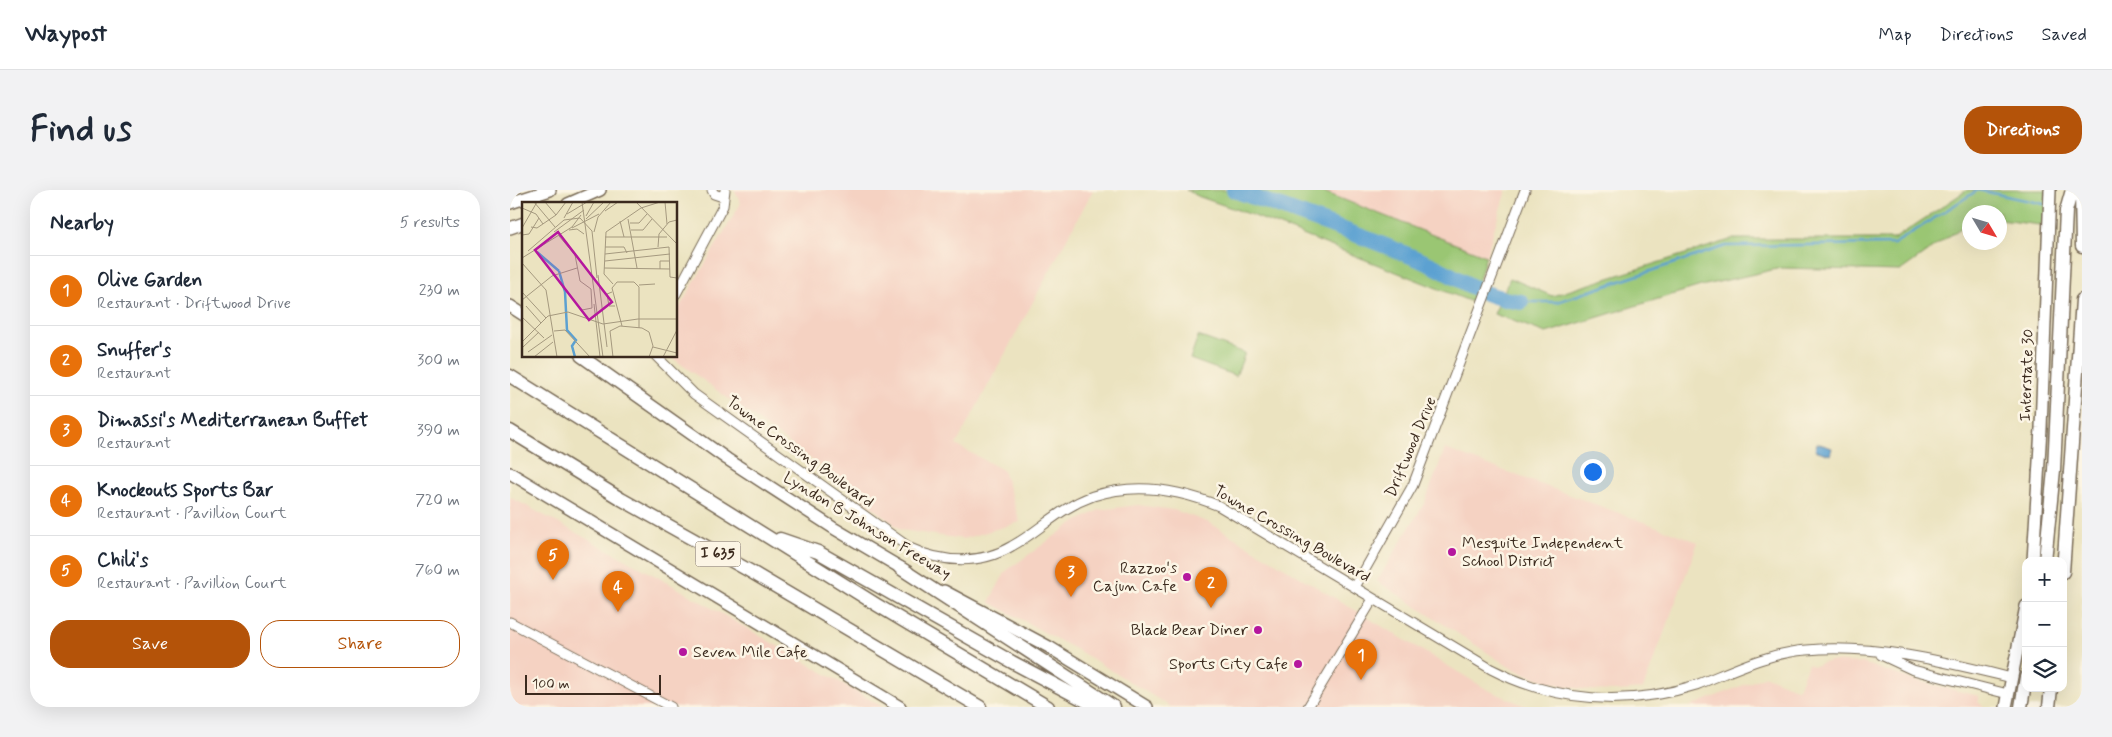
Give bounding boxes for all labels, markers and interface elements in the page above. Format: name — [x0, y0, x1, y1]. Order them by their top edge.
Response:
text: Waypost — [25, 19, 107, 50]
text: Map — [1879, 23, 1912, 47]
text: Directions — [1940, 23, 2014, 47]
text: Saved — [2042, 23, 2087, 47]
button: Directions — [1964, 106, 2082, 154]
text: Find us — [30, 107, 132, 153]
inset map — [522, 202, 678, 358]
north arrow — [1962, 205, 2007, 250]
text: Nearby — [50, 209, 114, 237]
text: 5 results — [400, 212, 460, 233]
text: Olive Garden — [97, 268, 203, 293]
text: 1 — [62, 280, 70, 301]
text: 230 m — [419, 280, 460, 301]
text: Restaurant · Driftwood Drive — [97, 293, 291, 314]
street label: Interstate 30 — [2015, 328, 2039, 422]
text: Snuffer's — [97, 338, 171, 363]
text: 2 — [62, 350, 70, 371]
text: 300 m — [417, 350, 460, 371]
text: Restaurant — [97, 363, 171, 384]
street label: Towne Crossing Boulevard — [722, 391, 878, 513]
street label: Driftwood Drive — [1380, 393, 1442, 501]
text: Dimassi's Mediterranean Buffet — [97, 408, 368, 433]
text: 3 — [62, 420, 70, 441]
text: 390 m — [417, 420, 460, 441]
text: Restaurant — [97, 433, 171, 454]
your location — [1580, 459, 1606, 485]
street label: Lyndon B Johnson Freeway — [779, 467, 955, 585]
text: Knockouts Sports Bar — [97, 478, 273, 503]
street label: Towne Crossing Boulevard — [1210, 480, 1374, 588]
text: 4 — [61, 490, 71, 511]
text: 720 m — [415, 490, 460, 511]
text: Restaurant · Pavillion Court — [97, 503, 287, 524]
place label: Mesquite Independent School District — [1462, 533, 1624, 572]
pin: 5 — [537, 539, 569, 580]
road number: I 635 — [696, 542, 740, 566]
marker: Mesquite Independent School District — [1446, 546, 1458, 558]
text: Chili's — [97, 548, 148, 573]
pin: 3 — [1055, 556, 1087, 597]
map controls — [2022, 557, 2067, 692]
button: + — [2022, 557, 2067, 602]
place label: Razzoo's Cajun Cafe — [1093, 558, 1177, 597]
text: 5 — [61, 560, 71, 581]
text: 760 m — [415, 560, 460, 581]
pin: 2 — [1195, 567, 1227, 608]
pin: 4 — [602, 571, 634, 612]
marker: Razzoo's Cajun Cafe — [1181, 571, 1193, 583]
text: Restaurant · Pavillion Court — [97, 573, 287, 594]
button: − — [2022, 602, 2067, 647]
button: Save — [50, 620, 250, 668]
button: Share — [260, 620, 460, 668]
place label: Black Bear Diner — [1131, 620, 1249, 641]
marker: Black Bear Diner — [1252, 624, 1264, 636]
pin: 1 — [1345, 639, 1377, 680]
place label: Seven Mile Cafe — [693, 642, 808, 663]
marker: Seven Mile Cafe — [677, 646, 689, 658]
button: layers — [2022, 647, 2067, 692]
place label: Sports City Cafe — [1169, 654, 1288, 675]
marker: Sports City Cafe — [1292, 658, 1304, 670]
scale bar — [525, 672, 661, 695]
text: 100 m — [532, 675, 570, 693]

